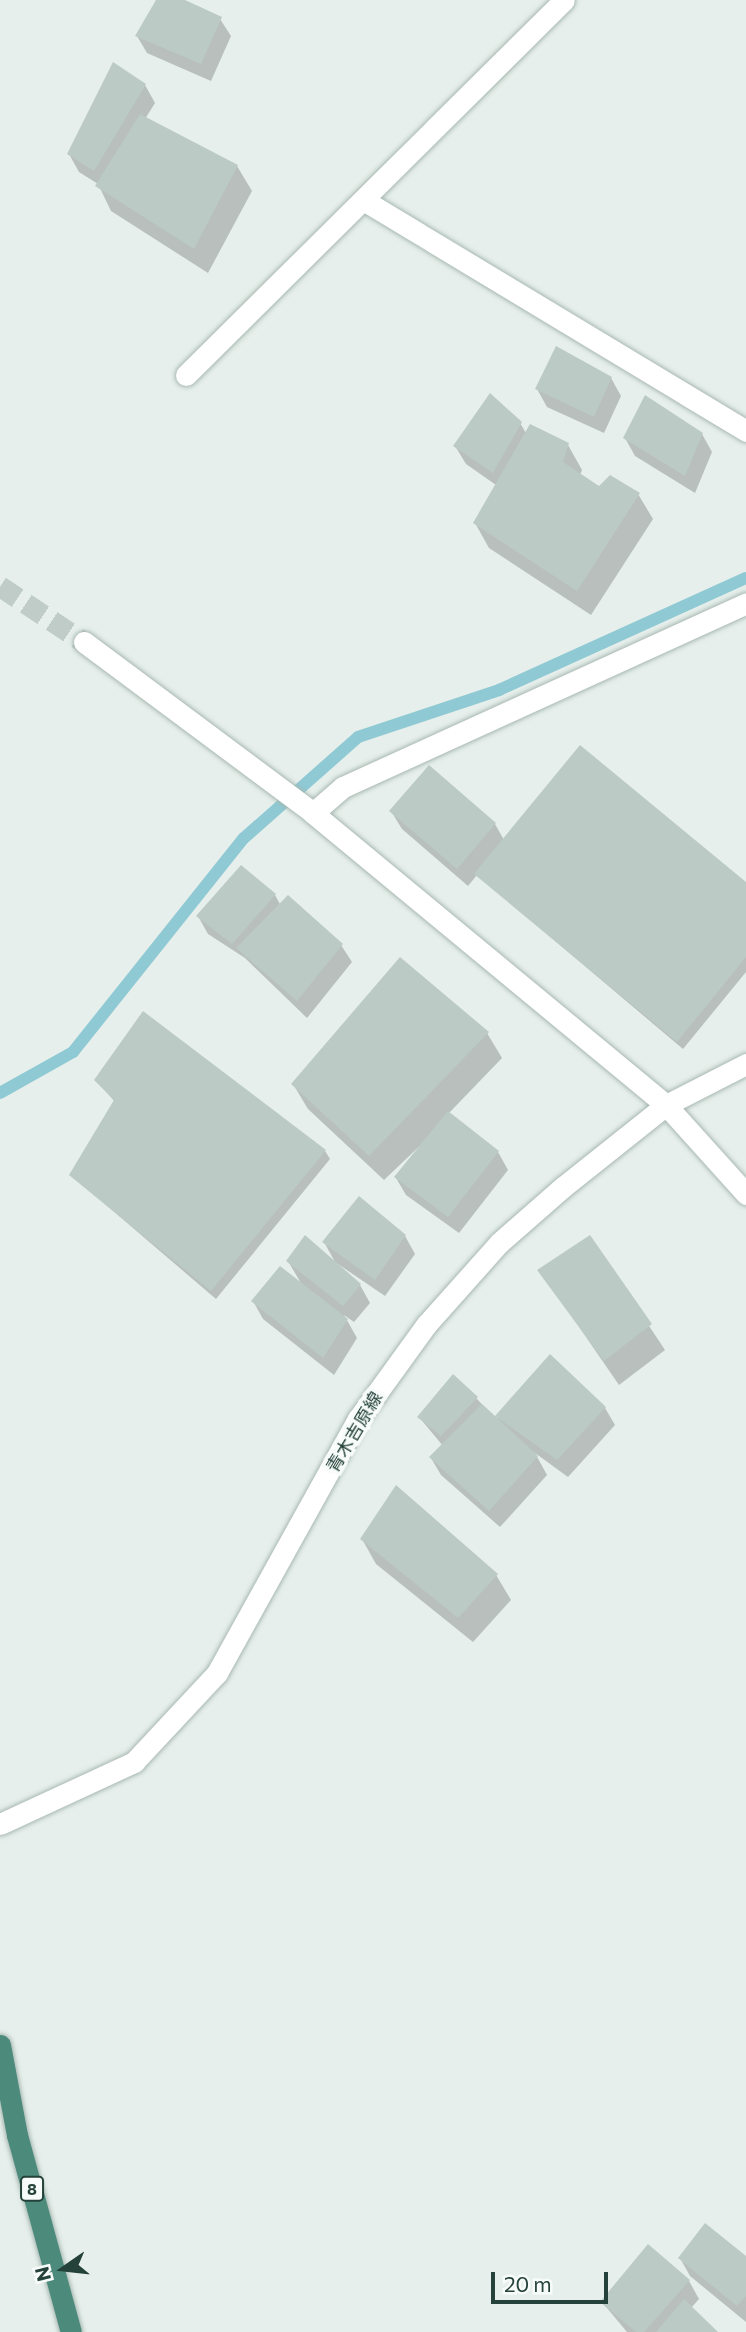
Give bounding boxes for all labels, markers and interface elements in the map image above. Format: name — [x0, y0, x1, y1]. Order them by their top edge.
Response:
street label: 青木吉原線 — [322, 1388, 386, 1476]
road number: 8 — [20, 2176, 44, 2202]
north arrow — [28, 2234, 98, 2304]
scale bar — [494, 2258, 611, 2302]
text: N — [29, 2265, 55, 2284]
text: 20 m — [504, 2271, 552, 2296]

